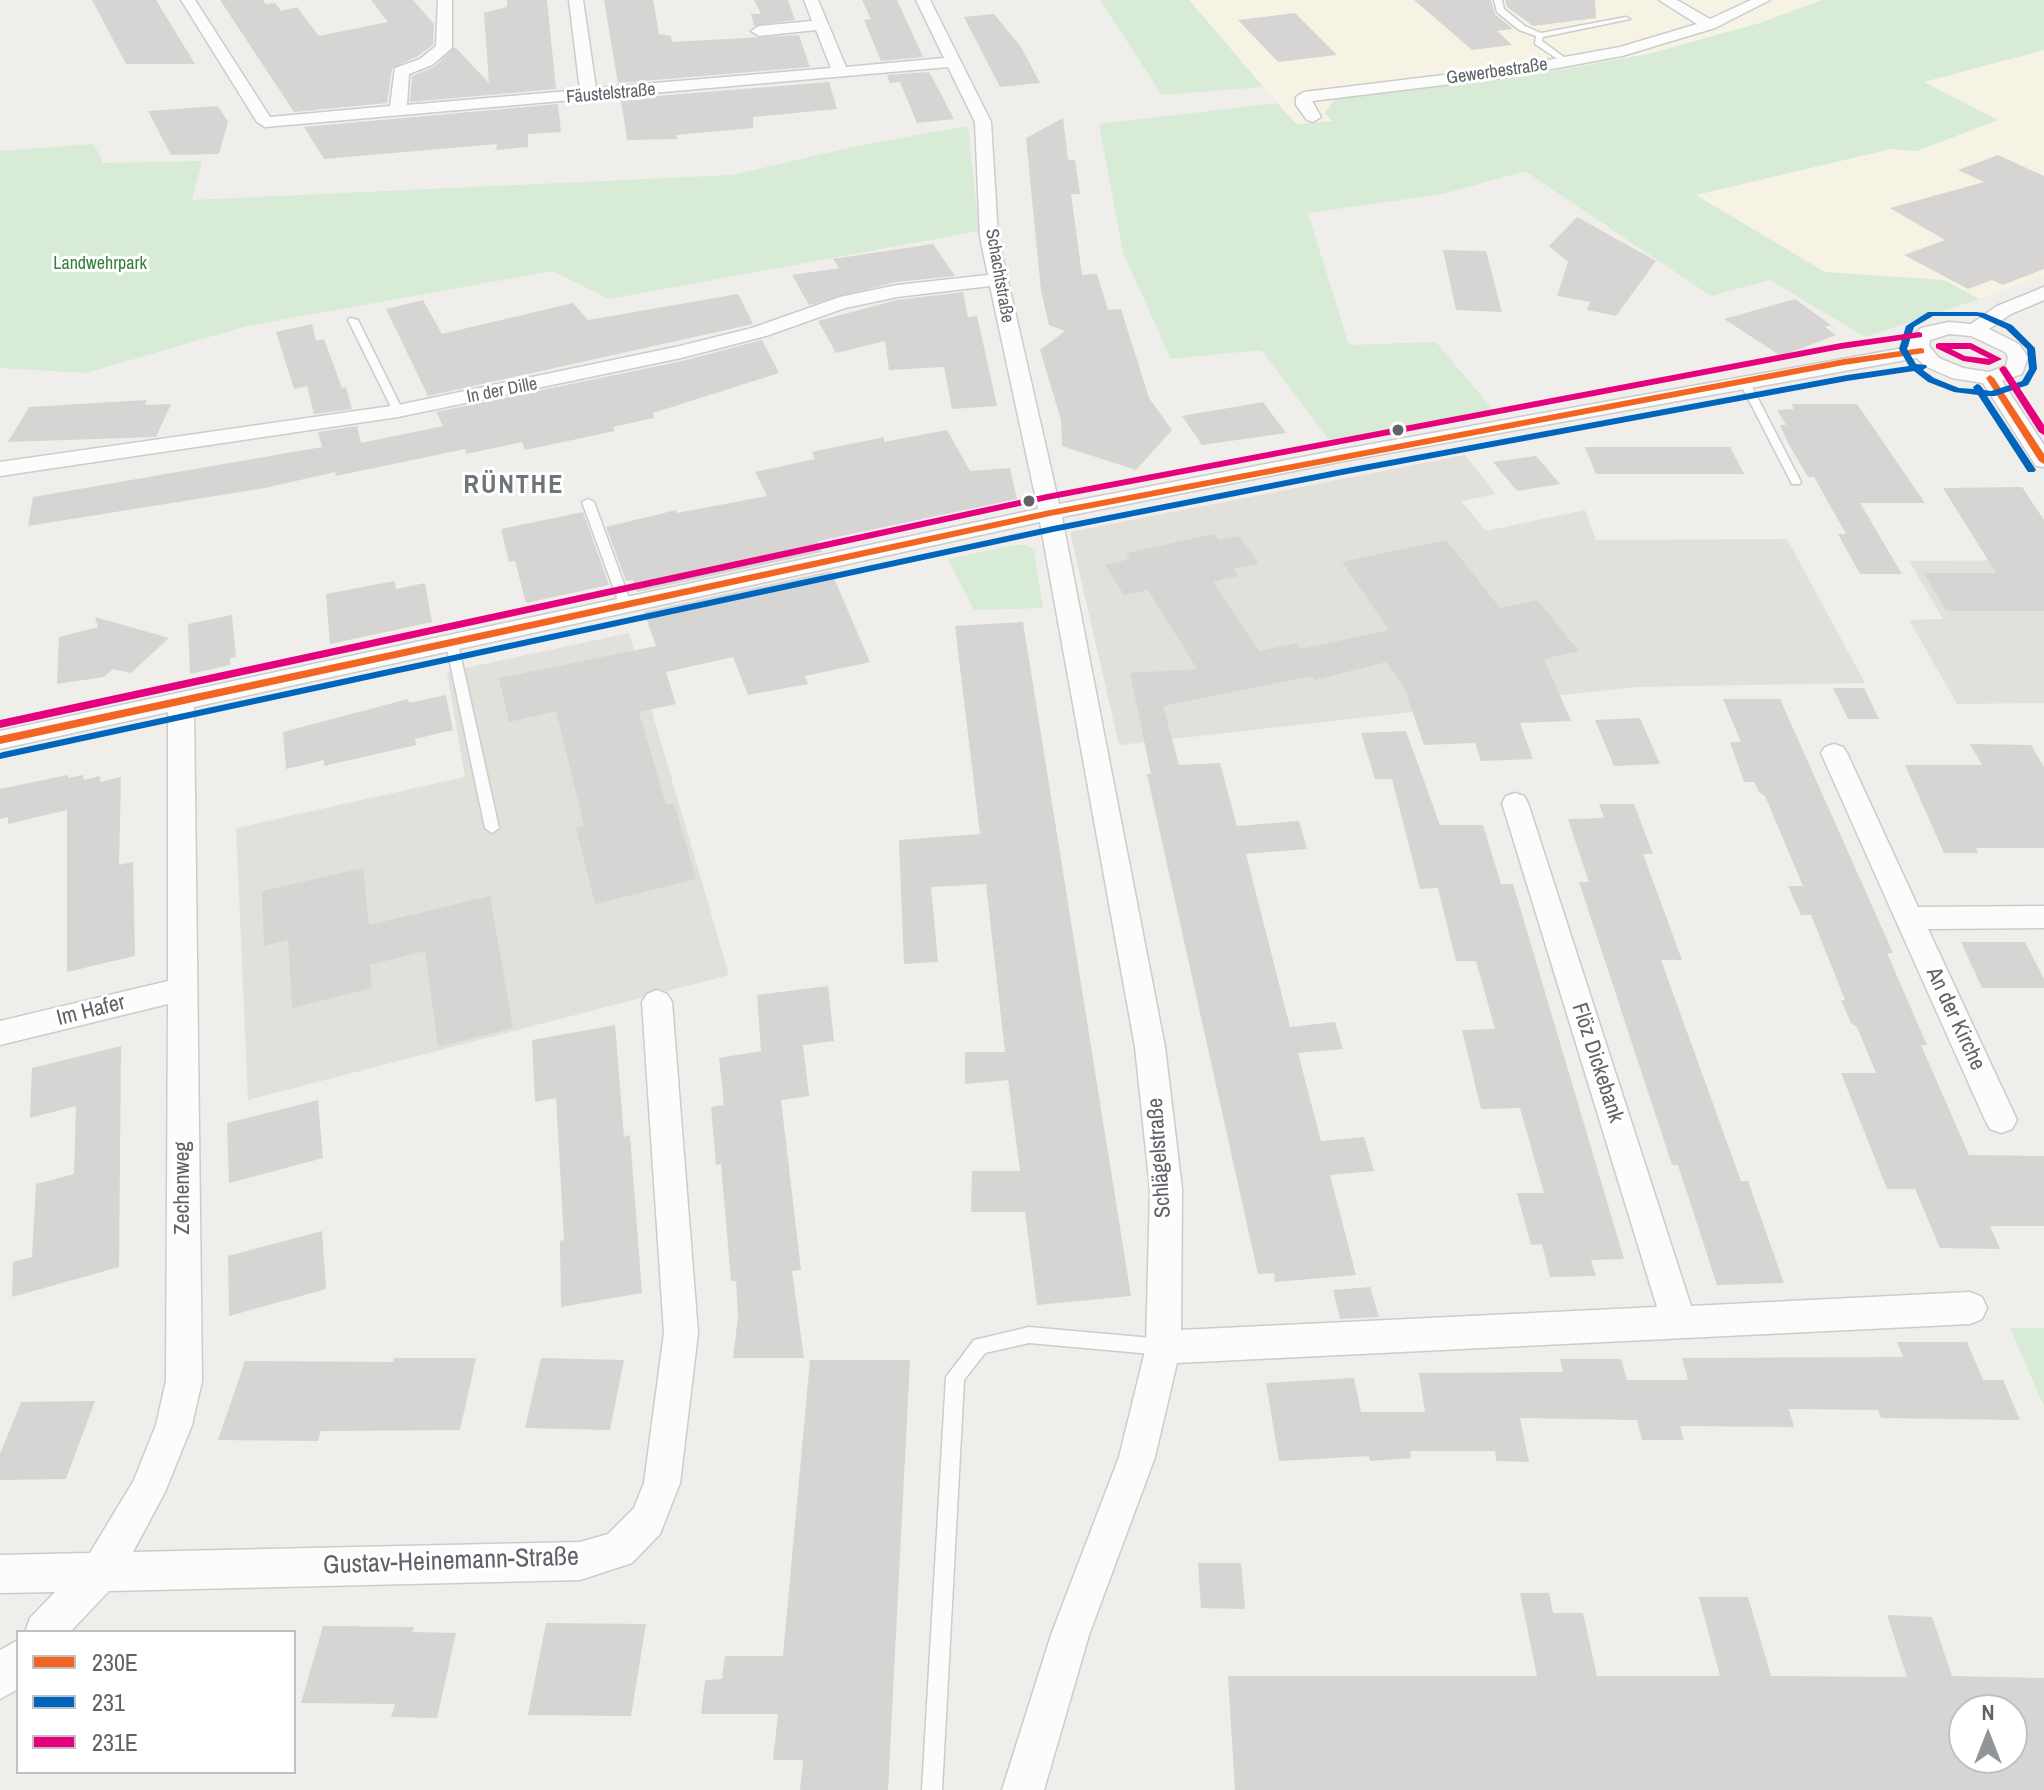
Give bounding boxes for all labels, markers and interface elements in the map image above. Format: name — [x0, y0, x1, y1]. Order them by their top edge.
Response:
street label: Gewerbestraße — [1445, 54, 1549, 90]
street label: Fäustelstraße — [565, 79, 657, 109]
street label: Schachtstraße — [980, 227, 1018, 325]
park label: Landwehrpark — [53, 253, 147, 275]
street label: In der Dille — [465, 374, 539, 408]
unlabelled marker — [1390, 422, 1406, 438]
district label: RÜNTHE — [464, 470, 564, 502]
unlabelled marker — [1021, 493, 1037, 509]
street label: An der Kirche — [1920, 963, 1990, 1075]
street label: Im Hafer — [54, 990, 128, 1032]
street label: Flöz Dickebank — [1565, 1000, 1629, 1126]
street label: Schlägelstraße — [1143, 1097, 1177, 1219]
street label: Zechenweg — [170, 1141, 196, 1235]
street label: Gustav-Heinemann-Straße — [323, 1542, 579, 1582]
legend — [16, 1630, 296, 1774]
text: 230E — [92, 1646, 138, 1678]
text: 231 — [92, 1686, 125, 1718]
north arrow — [1948, 1694, 2028, 1774]
text: N — [1981, 1697, 1995, 1727]
text: 231E — [92, 1726, 138, 1758]

